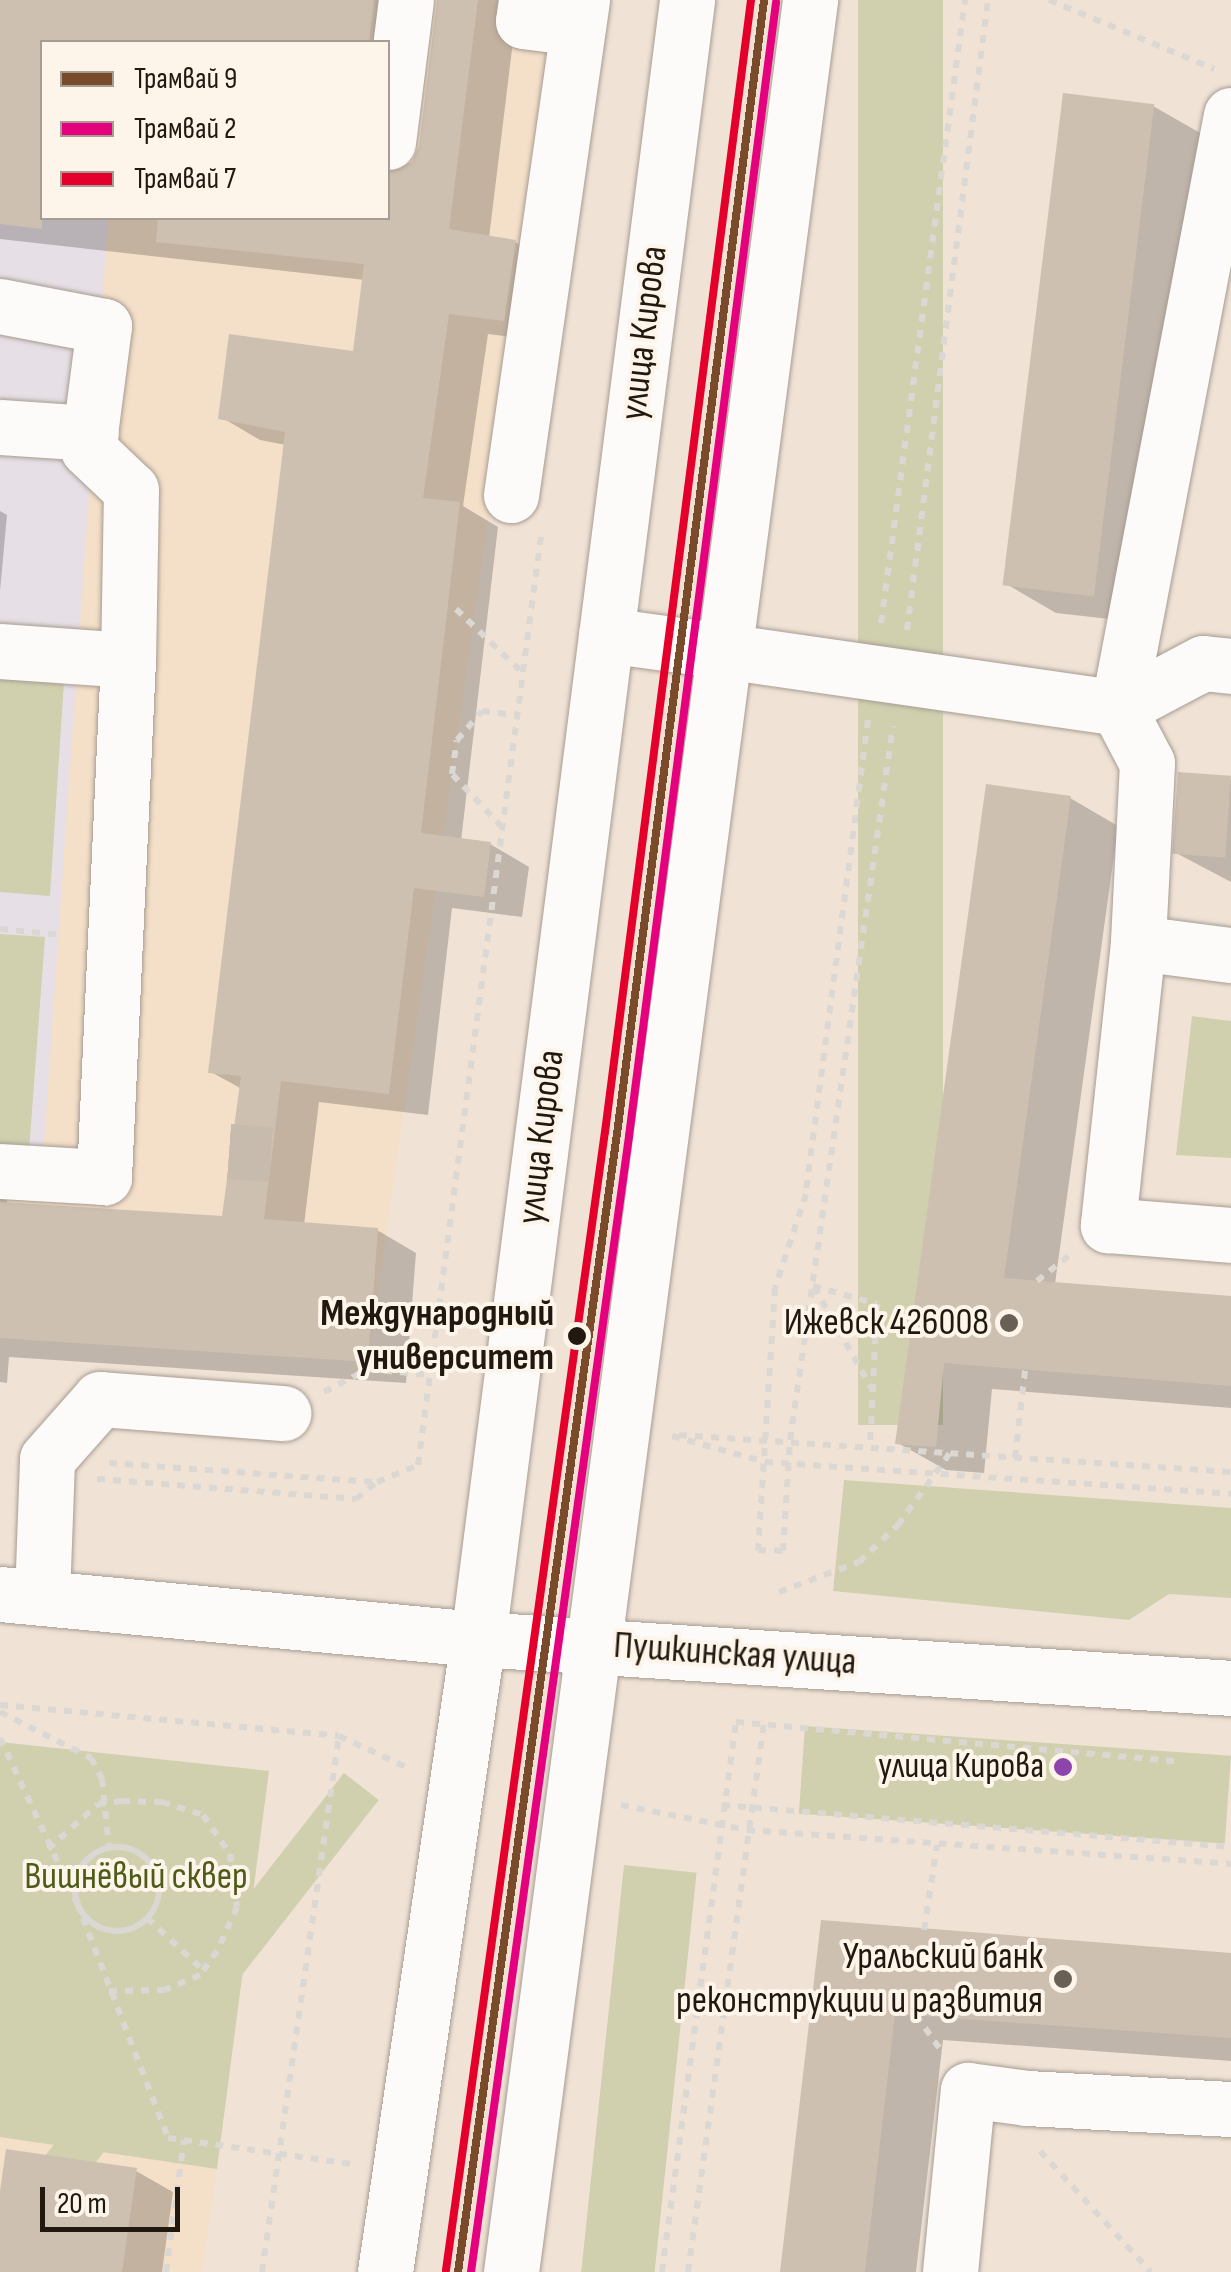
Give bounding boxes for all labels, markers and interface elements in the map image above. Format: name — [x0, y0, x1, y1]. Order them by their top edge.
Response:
legend — [40, 40, 390, 220]
text: Трамвай 9 — [134, 61, 237, 97]
text: Трамвай 2 — [134, 111, 236, 147]
text: Трамвай 7 — [134, 161, 236, 197]
street label: улица Кирова — [611, 243, 677, 423]
street label: улица Кирова — [508, 1047, 574, 1227]
place label: Международный университет — [320, 1291, 554, 1380]
place label: Ижевск 426008 — [784, 1300, 989, 1346]
marker: Ижевск 426008 — [998, 1312, 1020, 1334]
marker: Международный университет — [564, 1323, 590, 1349]
street label: Пушкинская улица — [612, 1623, 858, 1685]
place label: улица Кирова — [878, 1745, 1044, 1789]
marker: улица Кирова — [1053, 1757, 1073, 1777]
park label: Вишнёвый сквер — [24, 1854, 248, 1900]
place label: Уральский банк реконструкции и развития — [676, 1934, 1043, 2024]
marker: Уральский банк реконструкции и развития — [1052, 1968, 1074, 1990]
scale bar — [45, 2167, 185, 2229]
text: 20 m — [57, 2186, 107, 2222]

